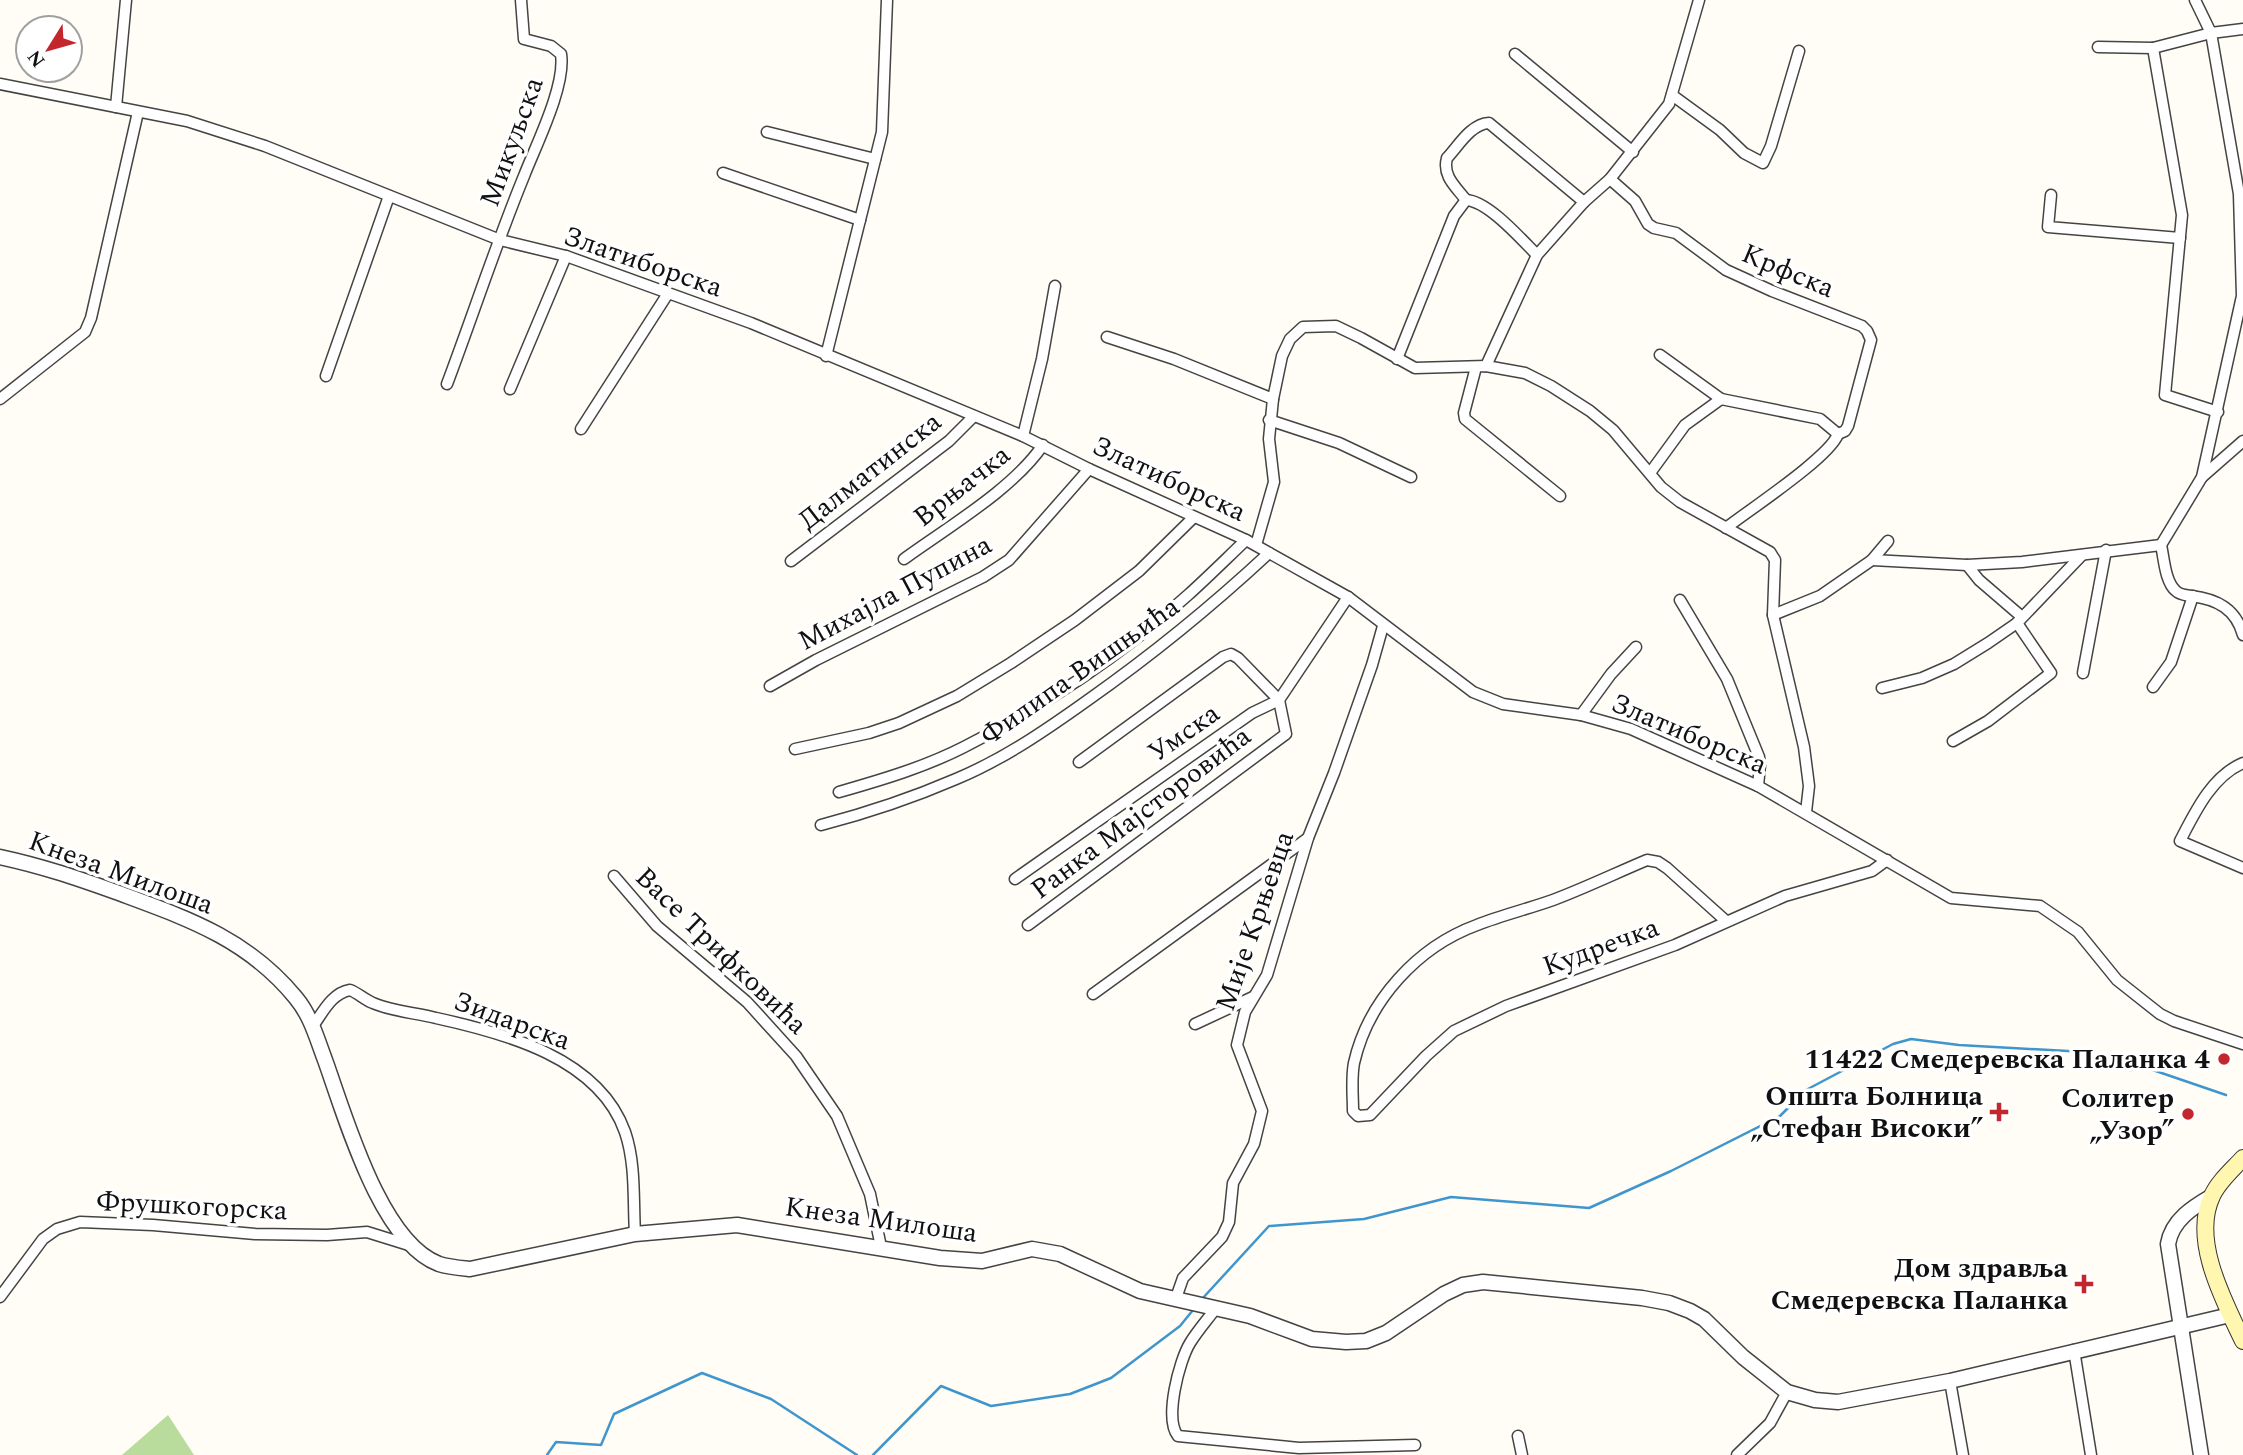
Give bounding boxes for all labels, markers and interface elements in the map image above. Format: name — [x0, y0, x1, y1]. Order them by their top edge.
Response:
north arrow — [14, 14, 84, 84]
text: N — [20, 43, 53, 73]
street label: Микуљска — [469, 71, 555, 213]
street label: Златиборска — [558, 215, 729, 309]
street label: Крфска — [1735, 232, 1842, 310]
street label: Далматинска — [789, 401, 951, 541]
street label: Златиборска — [1085, 424, 1254, 534]
street label: Врњачка — [904, 434, 1020, 538]
street label: Михајла Пупина — [790, 524, 1000, 662]
street label: Филипа Вишњића — [971, 586, 1189, 756]
street label: Златиборска — [1604, 682, 1774, 786]
street label: Умска — [1139, 692, 1229, 774]
street label: Ранка Мајсторовића — [1021, 715, 1261, 910]
street label: Кнеза Милоша — [22, 820, 220, 927]
street label: Мије Крњевца — [1204, 825, 1306, 1017]
street label: Васе Трифковића — [625, 857, 818, 1045]
street label: Кудречка — [1537, 906, 1666, 988]
street label: Зидарска — [447, 980, 577, 1062]
place label: 11422 Смедеревска Паланка 4 — [1804, 1038, 2210, 1081]
marker: 11422 Смедеревска Паланка 4 — [2216, 1051, 2232, 1067]
place label: Општа Болница „Стефан Високи” — [1750, 1075, 1984, 1150]
place label: Солитер „Узор” — [2061, 1077, 2174, 1152]
marker: Општа Болница „Стефан Високи” — [1989, 1102, 2009, 1122]
marker: Солитер „Узор” — [2180, 1106, 2196, 1122]
street label: Фрушкогорска — [95, 1180, 289, 1233]
street label: Кнеза Милоша — [782, 1185, 980, 1255]
place label: Дом здравља Смедеревска Паланка — [1771, 1247, 2069, 1322]
marker: Дом здравља Смедеревска Паланка — [2074, 1274, 2094, 1294]

